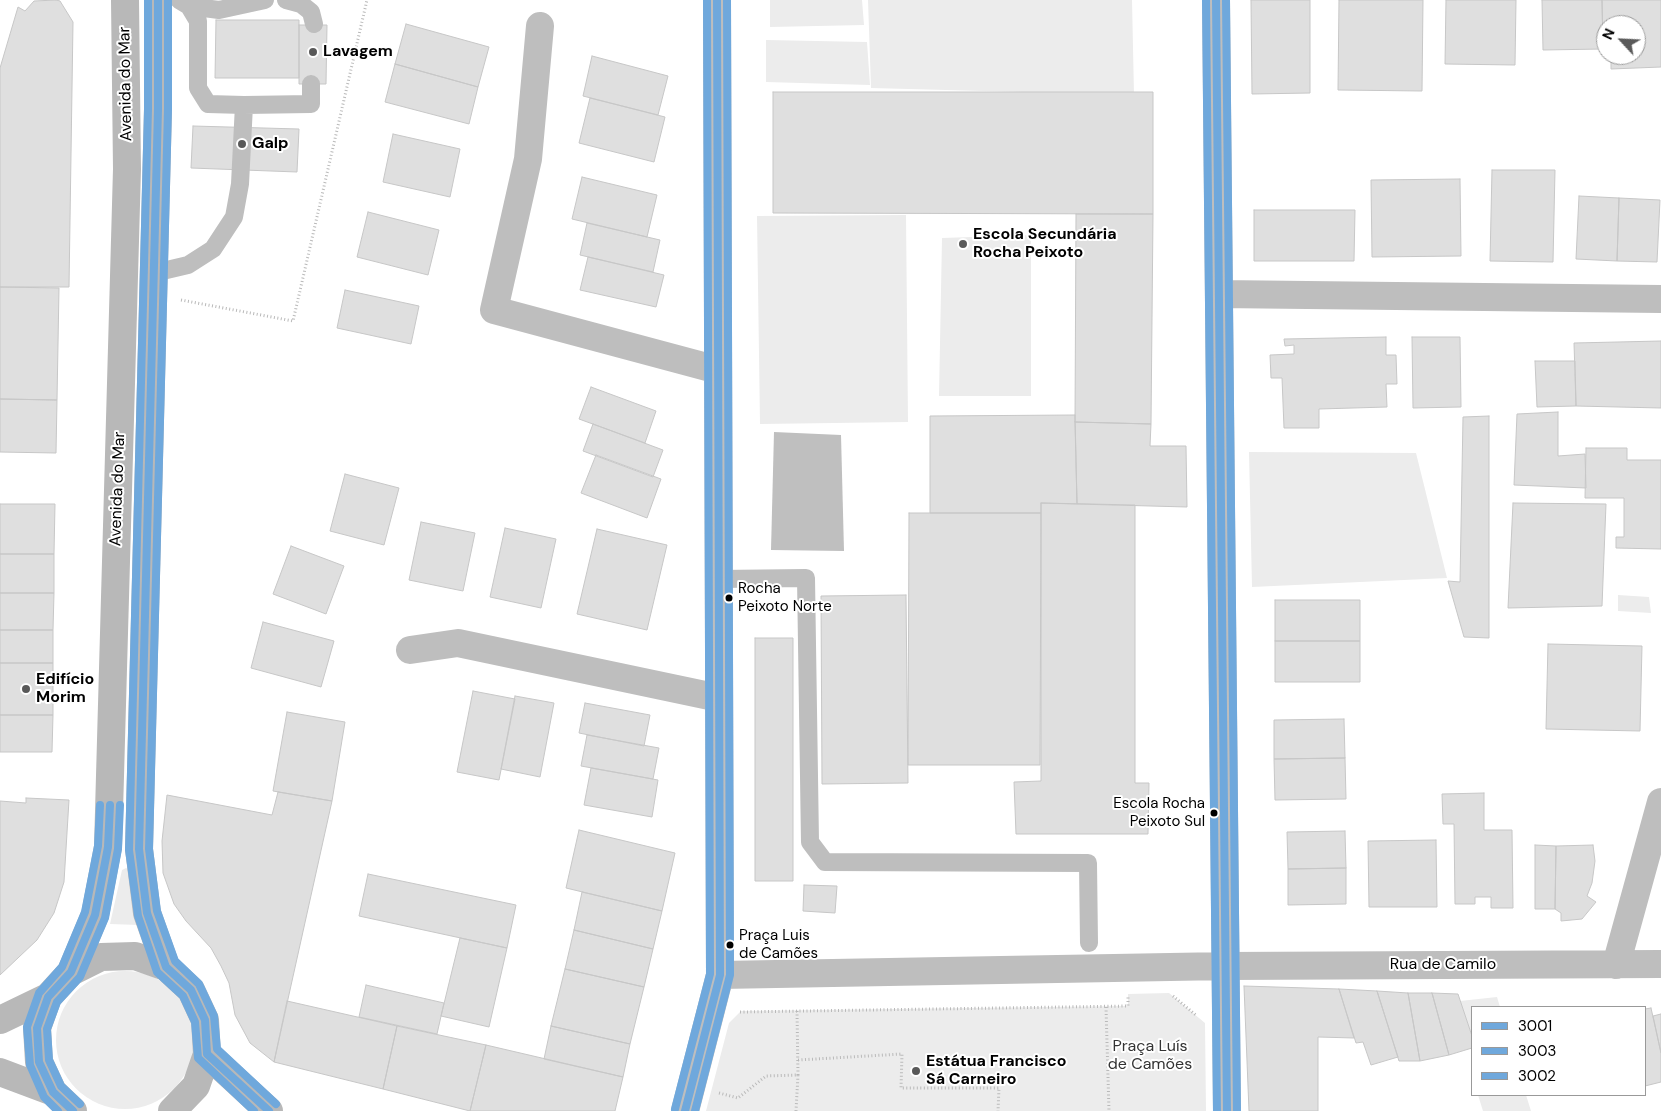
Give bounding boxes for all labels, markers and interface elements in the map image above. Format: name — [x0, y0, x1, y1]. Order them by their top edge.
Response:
north arrow — [1596, 15, 1646, 65]
street label: Avenida do Mar — [115, 26, 137, 142]
text: N — [1598, 26, 1619, 43]
place label: Lavagem — [323, 42, 393, 62]
marker: Lavagem — [307, 46, 319, 58]
place label: Galp — [252, 134, 289, 154]
marker: Galp — [236, 138, 248, 150]
place label: Escola Secundária Rocha Peixoto — [973, 225, 1117, 263]
marker: Escola Secundária Rocha Peixoto — [957, 238, 969, 250]
street label: Avenida do Mar — [106, 431, 130, 547]
place label: Rocha Peixoto Norte — [738, 580, 832, 615]
marker: Rocha Peixoto Norte — [724, 593, 734, 603]
place label: Edifício Morim — [36, 670, 94, 708]
marker: Edifício Morim — [20, 683, 32, 695]
place label: Escola Rocha Peixoto Sul — [1113, 795, 1205, 830]
marker: Escola Rocha Peixoto Sul — [1209, 808, 1219, 818]
place label: Praça Luis de Camões — [739, 927, 818, 962]
marker: Praça Luis de Camões — [725, 940, 735, 950]
street label: Rua de Camilo — [1390, 955, 1496, 975]
legend — [1471, 1006, 1646, 1096]
text: 3001 — [1518, 1016, 1552, 1036]
park label: Praça Luís de Camões — [1108, 1037, 1192, 1075]
text: 3003 — [1518, 1041, 1556, 1061]
place label: Estátua Francisco Sá Carneiro — [926, 1052, 1066, 1090]
marker: Estátua Francisco Sá Carneiro — [910, 1065, 922, 1077]
text: 3002 — [1518, 1066, 1556, 1086]

